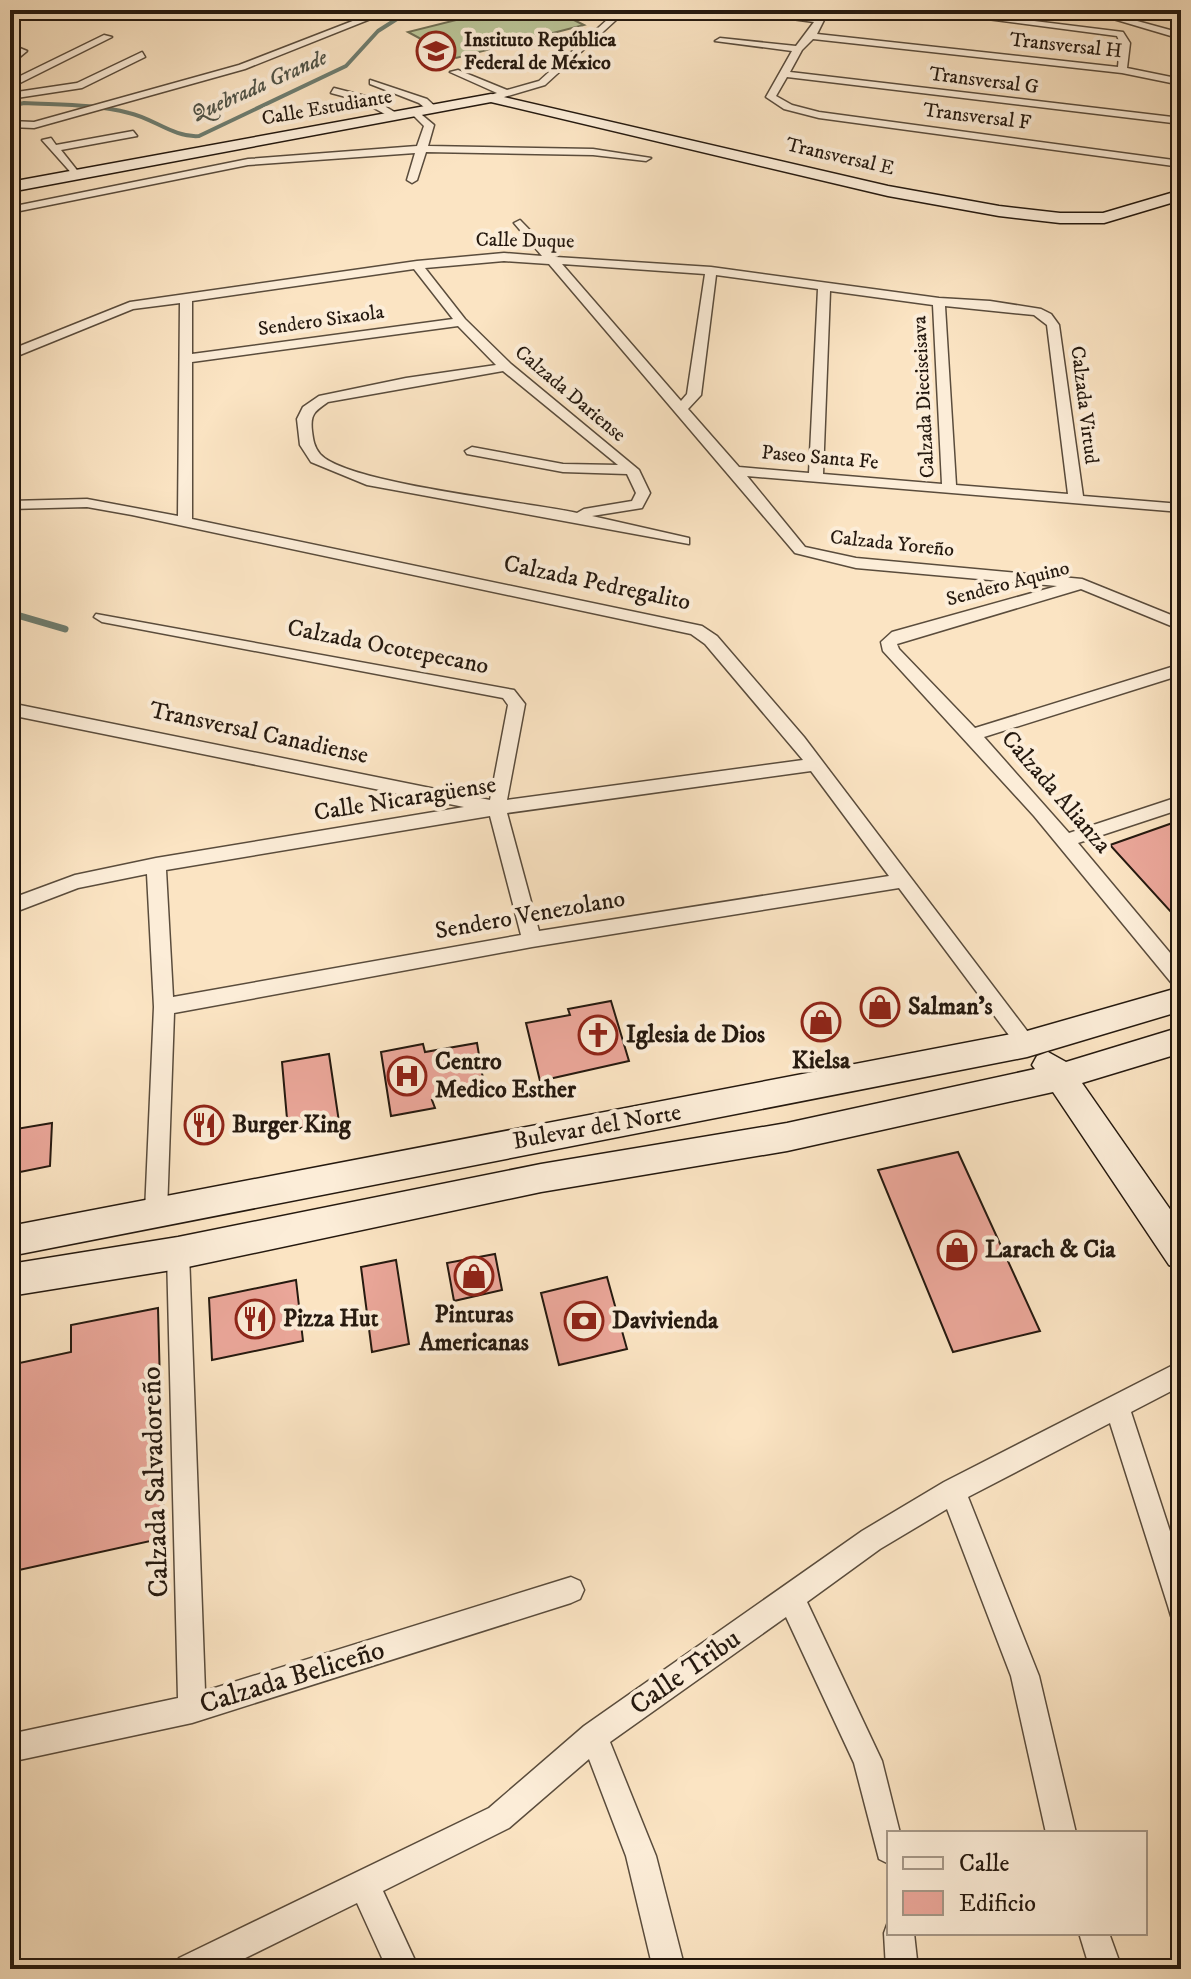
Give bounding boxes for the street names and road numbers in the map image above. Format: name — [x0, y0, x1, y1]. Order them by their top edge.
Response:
street label: Transversal H — [1009, 28, 1123, 64]
street label: Transversal G — [928, 62, 1040, 100]
street label: Calle Estudiante — [260, 84, 394, 132]
street label: Transversal F — [922, 98, 1032, 136]
street label: Transversal E — [783, 132, 897, 182]
street label: Calle Duque — [475, 228, 575, 254]
street label: Sendero Sixaola — [256, 300, 386, 342]
street label: Calzada Dieciseisava — [907, 315, 941, 479]
street label: Calzada Dariense — [509, 340, 631, 448]
street label: Calzada Virtud — [1064, 344, 1104, 466]
street label: Paseo Santa Fe — [760, 440, 880, 476]
street label: Calzada Yoreño — [829, 525, 955, 563]
street label: Calzada Pedregalito — [501, 549, 693, 617]
street label: Sendero Aquino — [944, 556, 1072, 612]
street label: Calzada Ocotepecano — [285, 613, 491, 681]
street label: Transversal Canadiense — [147, 695, 371, 771]
street label: Calzada Alianza — [994, 724, 1118, 860]
street label: Calle Nicaragüense — [312, 770, 498, 828]
street label: Sendero Venezolano — [433, 884, 627, 946]
street label: Bulevar del Norte — [511, 1097, 684, 1157]
street label: Calzada Salvadoreño — [133, 1366, 177, 1598]
street label: Calle Tribu — [623, 1621, 747, 1723]
street label: Calzada Beliceño — [195, 1632, 389, 1722]

